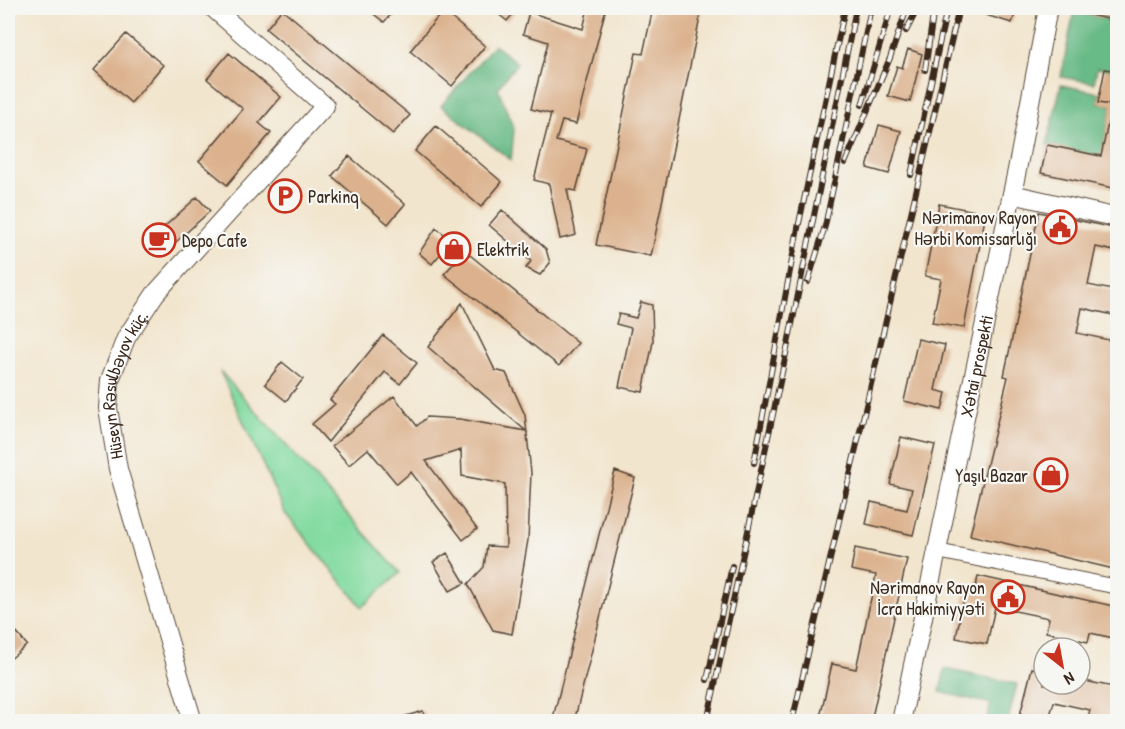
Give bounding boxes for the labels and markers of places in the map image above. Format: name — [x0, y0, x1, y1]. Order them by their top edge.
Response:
parking icon: Parkinq — [267, 178, 303, 214]
place label: Parkinq — [308, 184, 359, 209]
place label: Nərimanov Rayon Hərbi Komissarlığı — [914, 205, 1037, 251]
public building icon: Nərimanov Rayon Hərbi Komissarlığı — [1042, 209, 1078, 245]
cafe icon: Depo Cafe — [141, 222, 177, 258]
place label: Depo Cafe — [182, 228, 247, 253]
shop icon: Elektrik — [436, 231, 472, 267]
place label: Elektrik — [477, 237, 530, 262]
shop icon: Yaşıl Bazar — [1033, 457, 1069, 493]
place label: Yaşıl Bazar — [955, 463, 1028, 488]
place label: Nərimanov Rayon İcra Hakimiyyəti — [870, 575, 985, 621]
public building icon: Nərimanov Rayon İcra Hakimiyyəti — [990, 579, 1026, 615]

